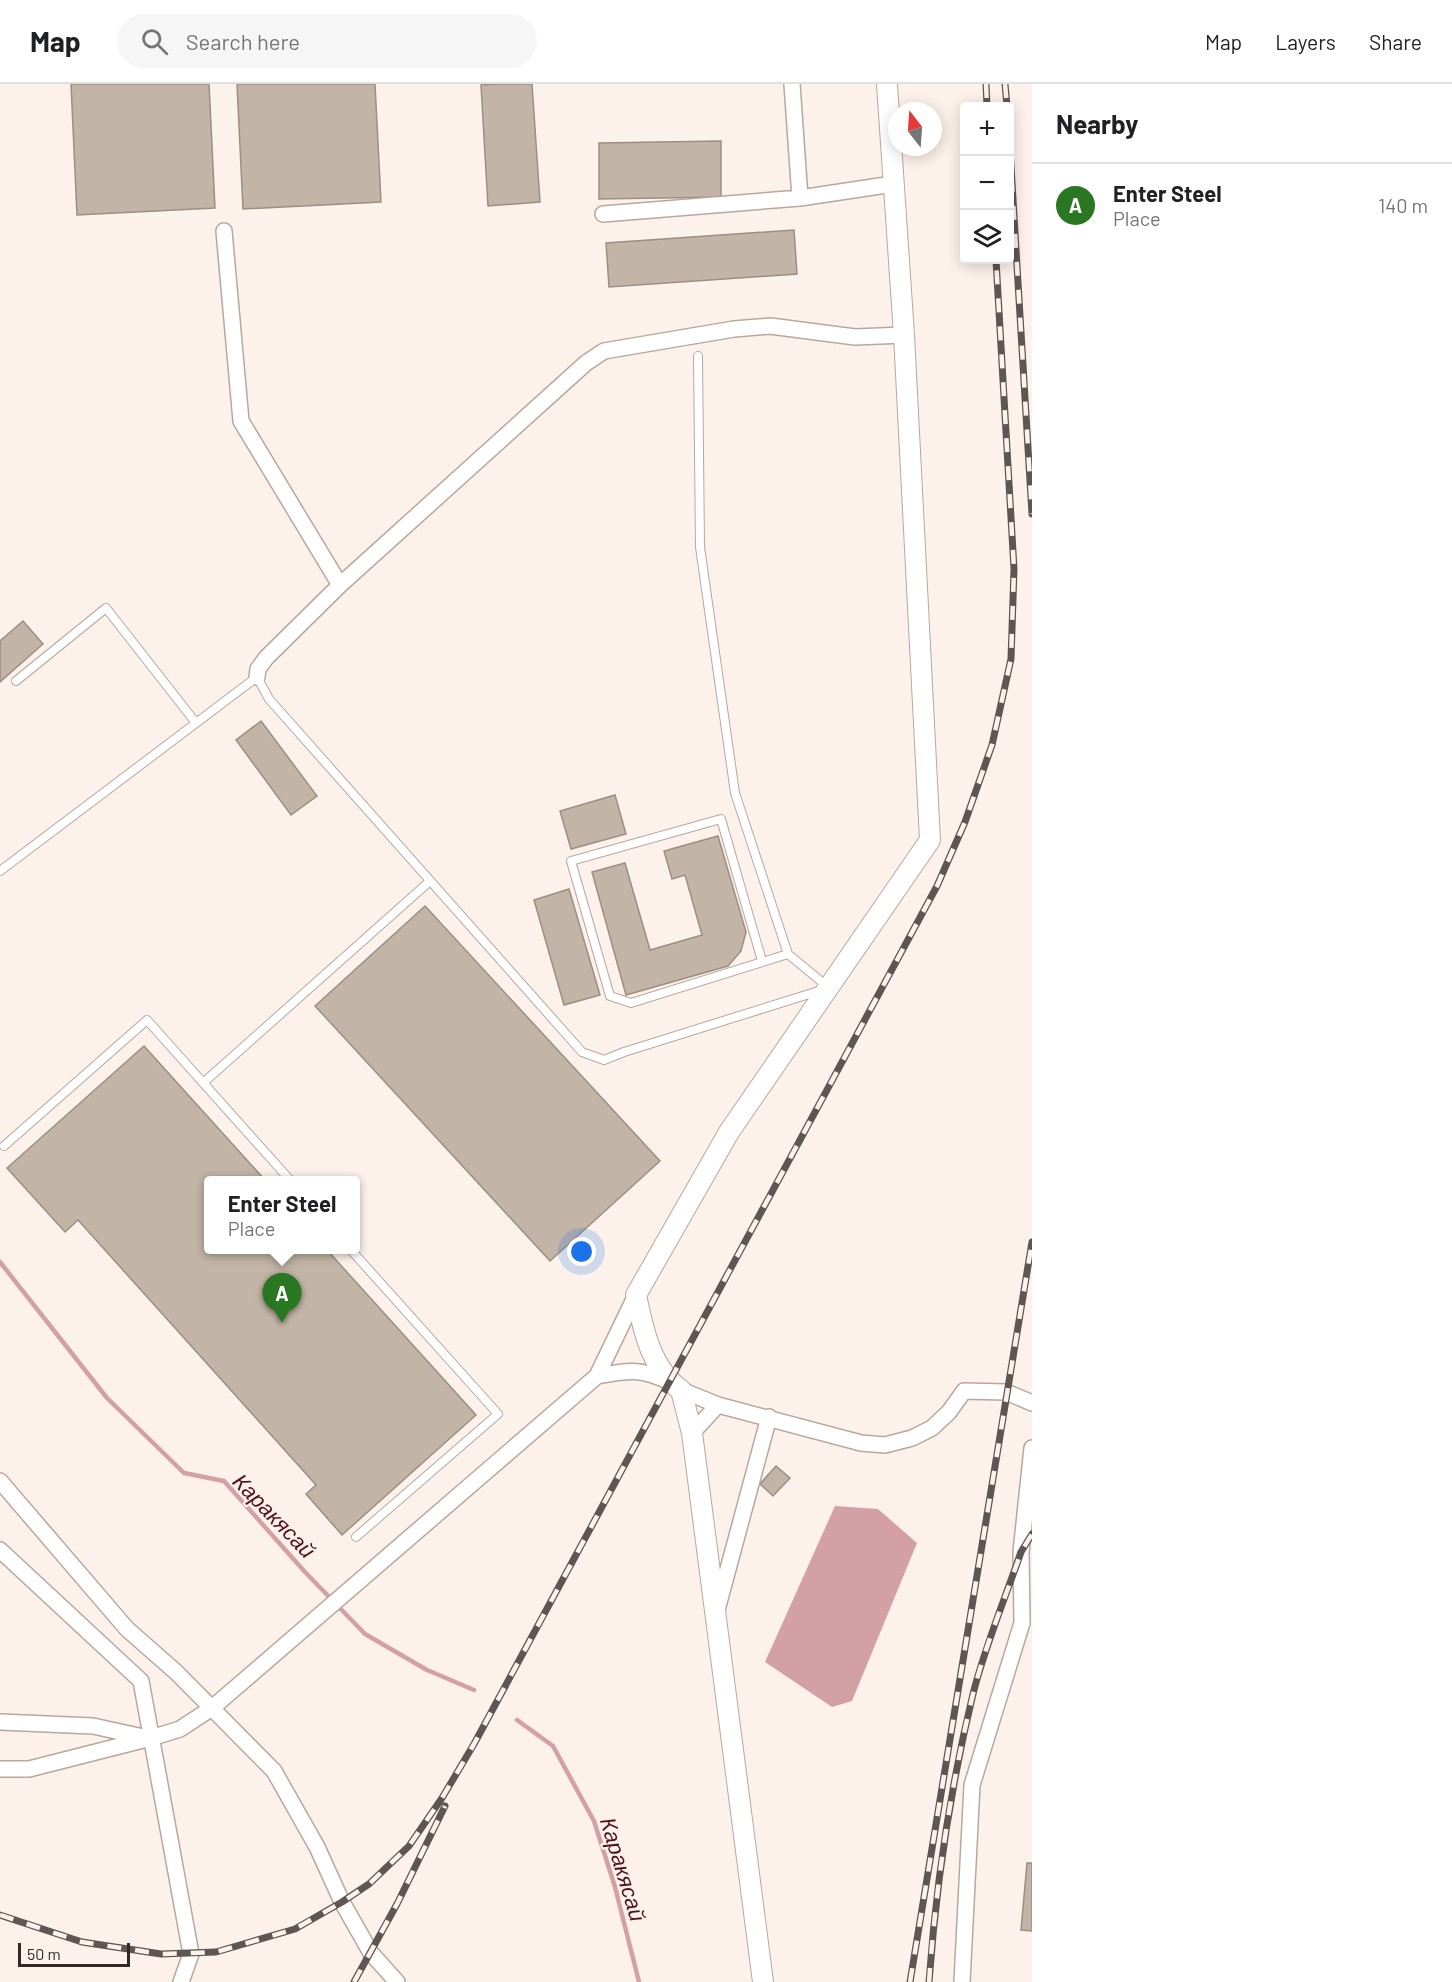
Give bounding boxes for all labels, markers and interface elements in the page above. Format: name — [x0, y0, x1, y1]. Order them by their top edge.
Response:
search box — [117, 14, 537, 68]
text: Map — [30, 24, 81, 58]
icon: search — [138, 25, 171, 58]
text: Search here — [186, 28, 300, 54]
text: Map — [1205, 29, 1242, 54]
text: Layers — [1275, 29, 1336, 54]
text: Share — [1369, 29, 1422, 54]
north arrow — [888, 102, 942, 156]
map controls — [960, 102, 1014, 264]
button: + — [960, 102, 1014, 156]
text: Nearby — [1056, 108, 1138, 139]
button: − — [960, 156, 1014, 210]
text: Enter Steel — [1113, 180, 1222, 206]
text: A — [1069, 193, 1082, 217]
text: 140 m — [1378, 193, 1428, 217]
text: Place — [1113, 206, 1161, 230]
button: layers — [960, 210, 1014, 264]
popup — [204, 1176, 360, 1254]
text: Enter Steel — [228, 1190, 336, 1216]
text: Place — [228, 1216, 275, 1240]
your location — [567, 1237, 596, 1266]
pin: A — [262, 1274, 302, 1323]
water label: Каракясай — [228, 1467, 322, 1563]
water label: Каракясай — [595, 1814, 652, 1924]
scale bar — [18, 1940, 130, 1968]
text: 50 m — [27, 1944, 61, 1963]

